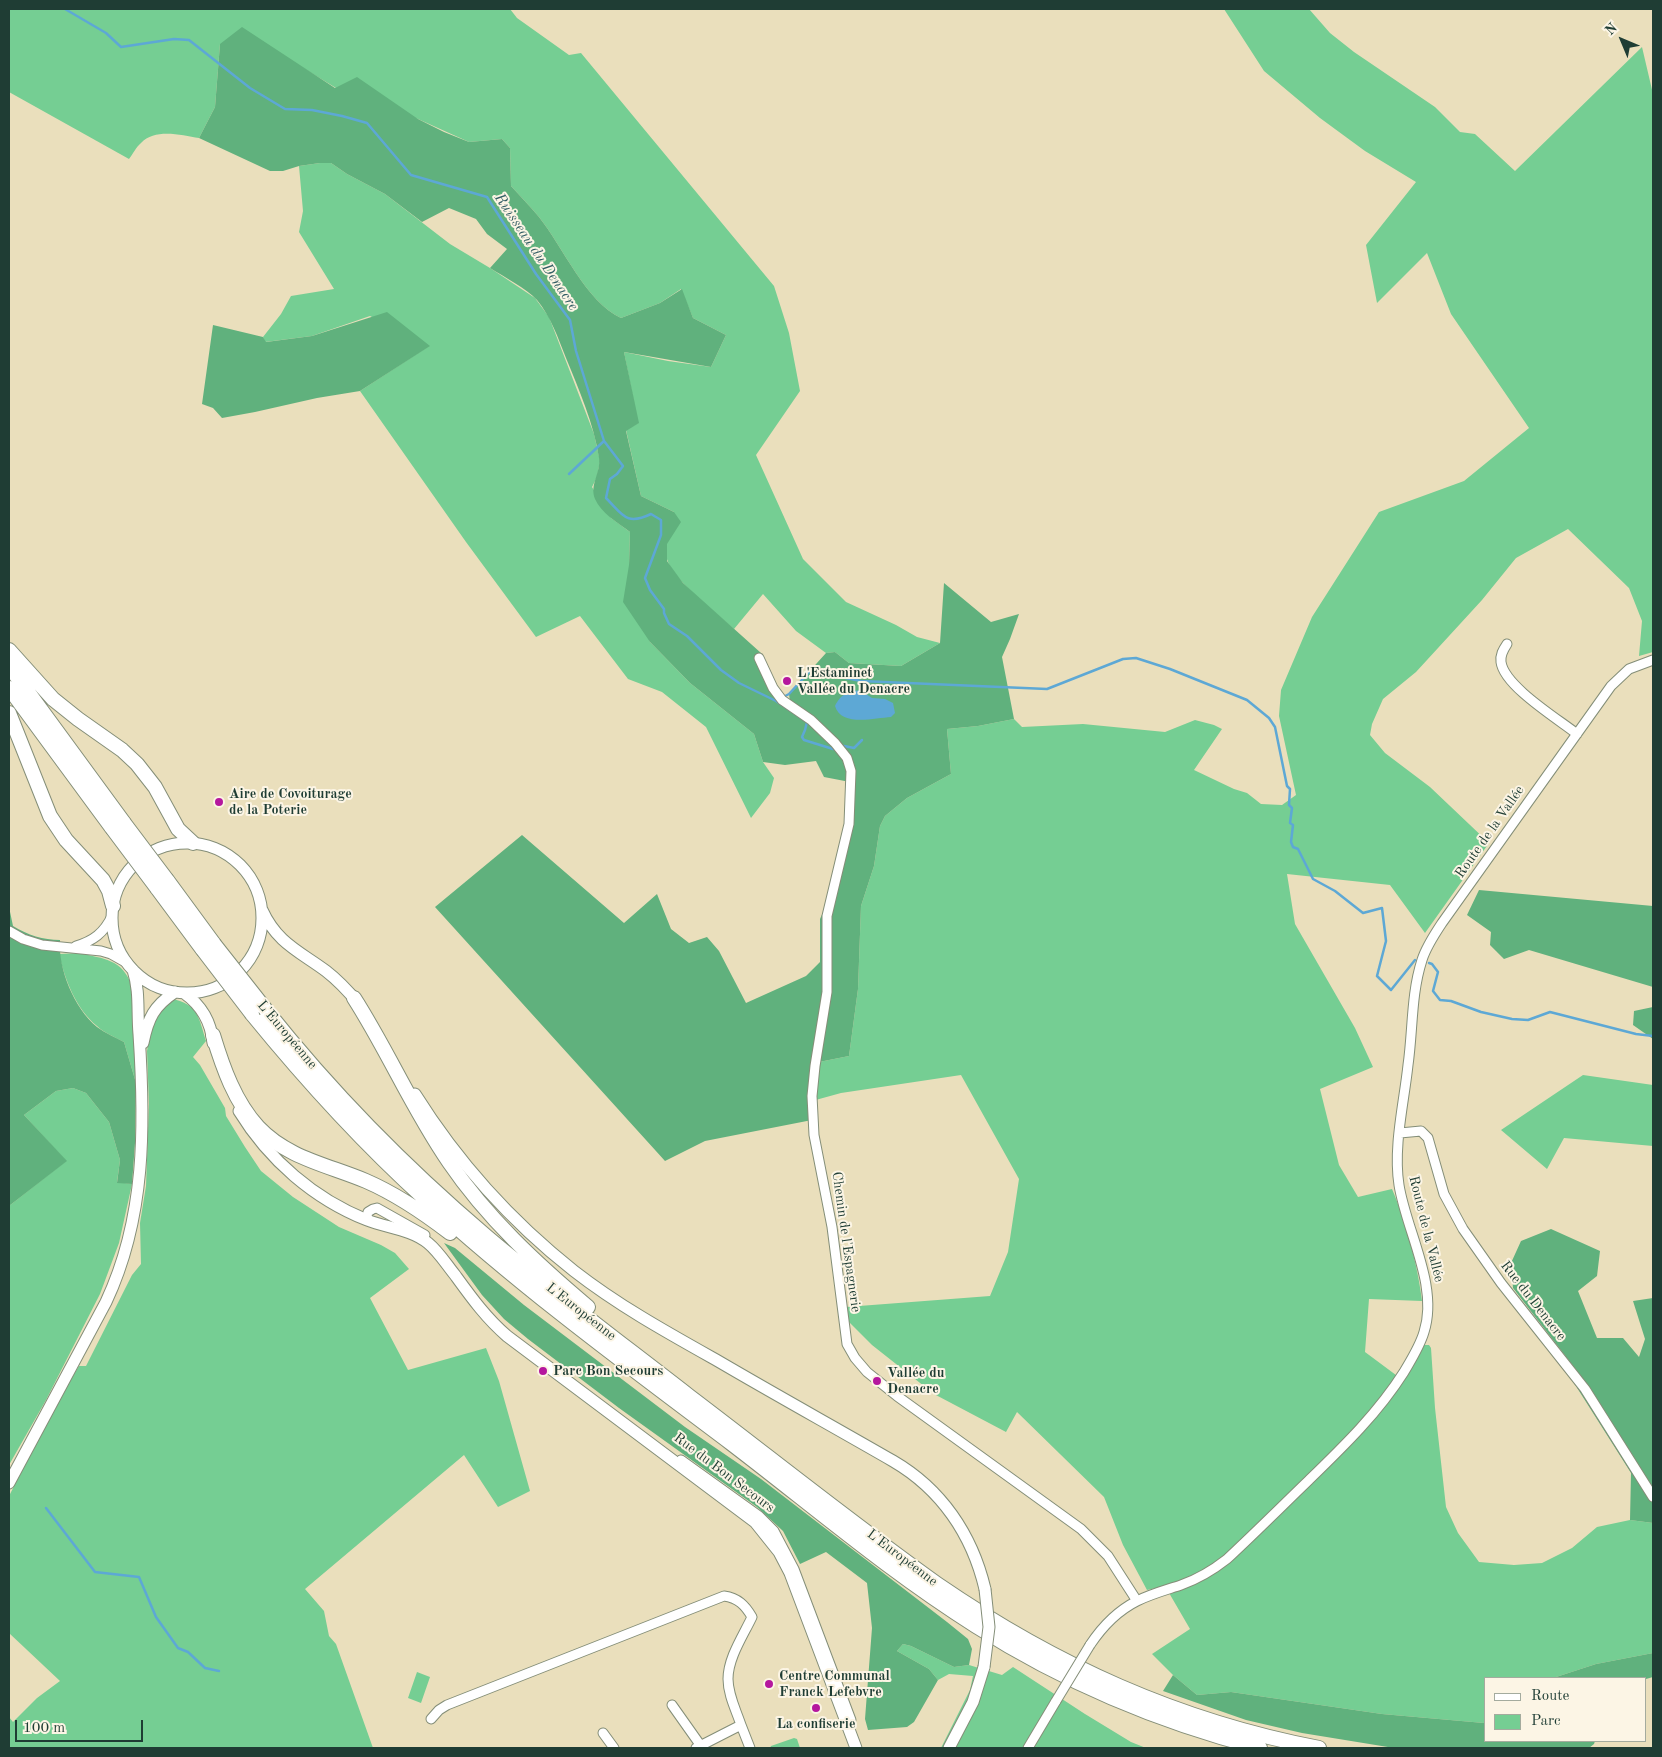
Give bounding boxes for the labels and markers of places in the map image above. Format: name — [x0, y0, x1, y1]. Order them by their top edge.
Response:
place label: L'Estaminet Vallée du Denacre — [797, 665, 910, 698]
marker: L'Estaminet Vallée du Denacre — [781, 675, 793, 687]
place label: Aire de Covoiturage de la Poterie — [229, 786, 352, 819]
marker: Aire de Covoiturage de la Poterie — [213, 796, 225, 808]
place label: Parc Bon Secours — [553, 1363, 663, 1379]
marker: Parc Bon Secours — [537, 1365, 549, 1377]
place label: Vallée du Denacre — [887, 1365, 945, 1398]
marker: Vallée du Denacre — [871, 1375, 883, 1387]
place label: Centre Communal Franck Lefebvre — [779, 1668, 890, 1700]
marker: Centre Communal Franck Lefebvre — [763, 1678, 775, 1690]
marker: La confiserie — [810, 1702, 822, 1714]
place label: La confiserie — [776, 1716, 856, 1732]

